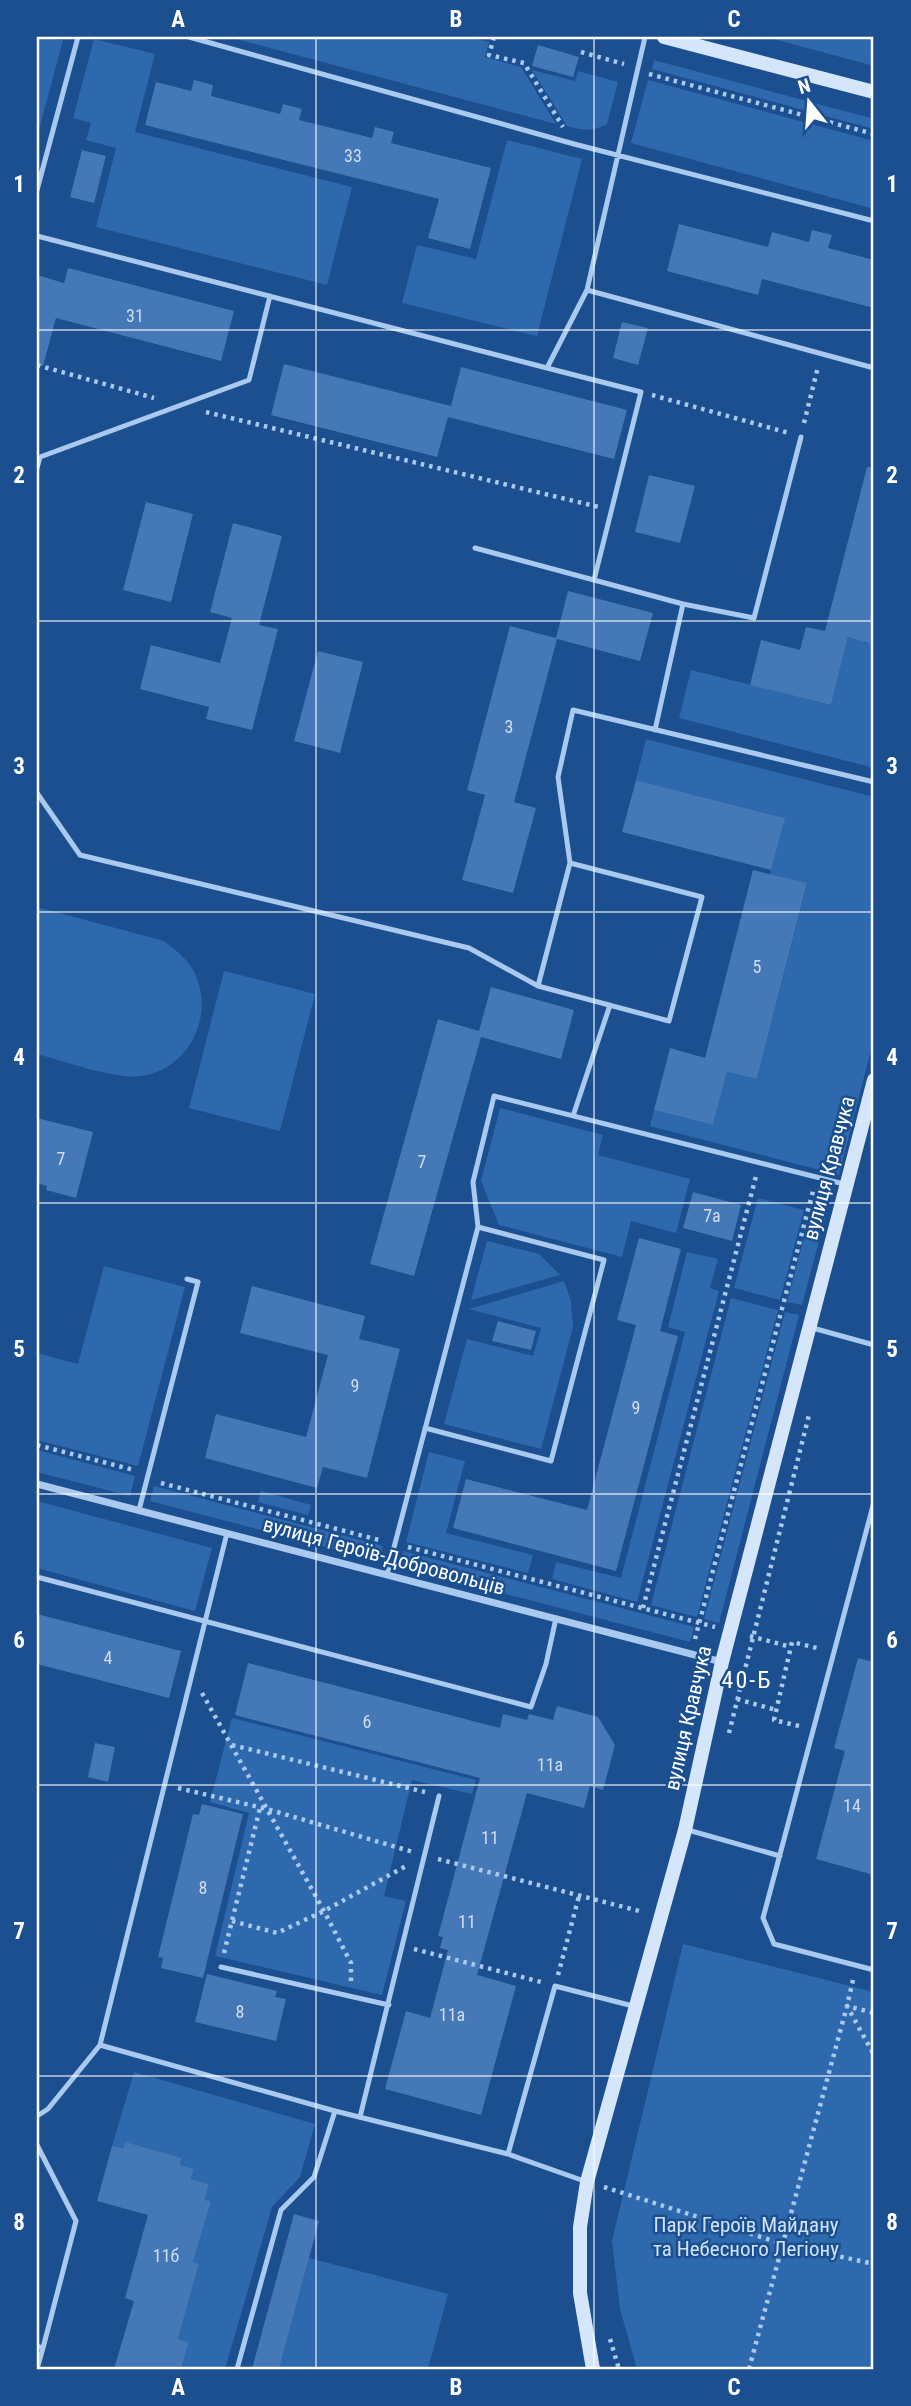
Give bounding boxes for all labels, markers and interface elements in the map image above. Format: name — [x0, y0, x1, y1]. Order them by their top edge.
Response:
text: A — [171, 6, 185, 33]
text: B — [450, 6, 462, 33]
text: C — [727, 6, 741, 33]
north arrow — [774, 66, 844, 136]
text: N — [795, 74, 813, 99]
house number: 33 — [344, 145, 362, 166]
text: 1 — [13, 171, 25, 198]
text: 1 — [886, 171, 898, 198]
house number: 31 — [126, 305, 144, 326]
text: 2 — [13, 462, 25, 489]
text: 2 — [886, 462, 898, 489]
house number: 3 — [505, 716, 513, 737]
text: 3 — [13, 753, 25, 780]
text: 3 — [886, 753, 898, 780]
house number: 5 — [753, 956, 762, 977]
text: 4 — [13, 1044, 25, 1071]
text: 4 — [886, 1044, 898, 1071]
street label: вулиця Кравчука — [798, 1094, 860, 1242]
house number: 7 — [57, 1148, 66, 1169]
house number: 7 — [418, 1151, 427, 1172]
house number: 7а — [703, 1205, 721, 1226]
text: 5 — [13, 1336, 25, 1363]
text: 5 — [886, 1336, 898, 1363]
house number: 9 — [351, 1375, 359, 1396]
house number: 9 — [632, 1397, 640, 1418]
street label: вулиця Героїв-Добровольців — [260, 1512, 508, 1600]
text: 6 — [13, 1627, 25, 1654]
text: 6 — [886, 1627, 898, 1654]
street label: вулиця Кравчука — [660, 1643, 716, 1793]
house number: 4 — [104, 1647, 113, 1668]
district label: 40-Б — [722, 1666, 772, 1694]
house number: 6 — [363, 1711, 371, 1732]
house number: 11а — [537, 1754, 563, 1775]
house number: 14 — [843, 1795, 861, 1816]
house number: 11 — [481, 1827, 499, 1848]
house number: 8 — [199, 1877, 207, 1898]
house number: 11 — [458, 1911, 476, 1932]
text: 7 — [13, 1918, 25, 1945]
text: 7 — [886, 1918, 898, 1945]
house number: 8 — [236, 2001, 244, 2022]
house number: 11а — [439, 2004, 465, 2025]
text: 8 — [13, 2209, 25, 2236]
text: 8 — [886, 2209, 898, 2236]
park label: Парк Героїв Майдану та Небесного Легіону — [653, 2213, 839, 2261]
house number: 11б — [153, 2245, 180, 2266]
text: A — [171, 2374, 185, 2401]
text: B — [450, 2374, 462, 2401]
text: C — [727, 2374, 741, 2401]

